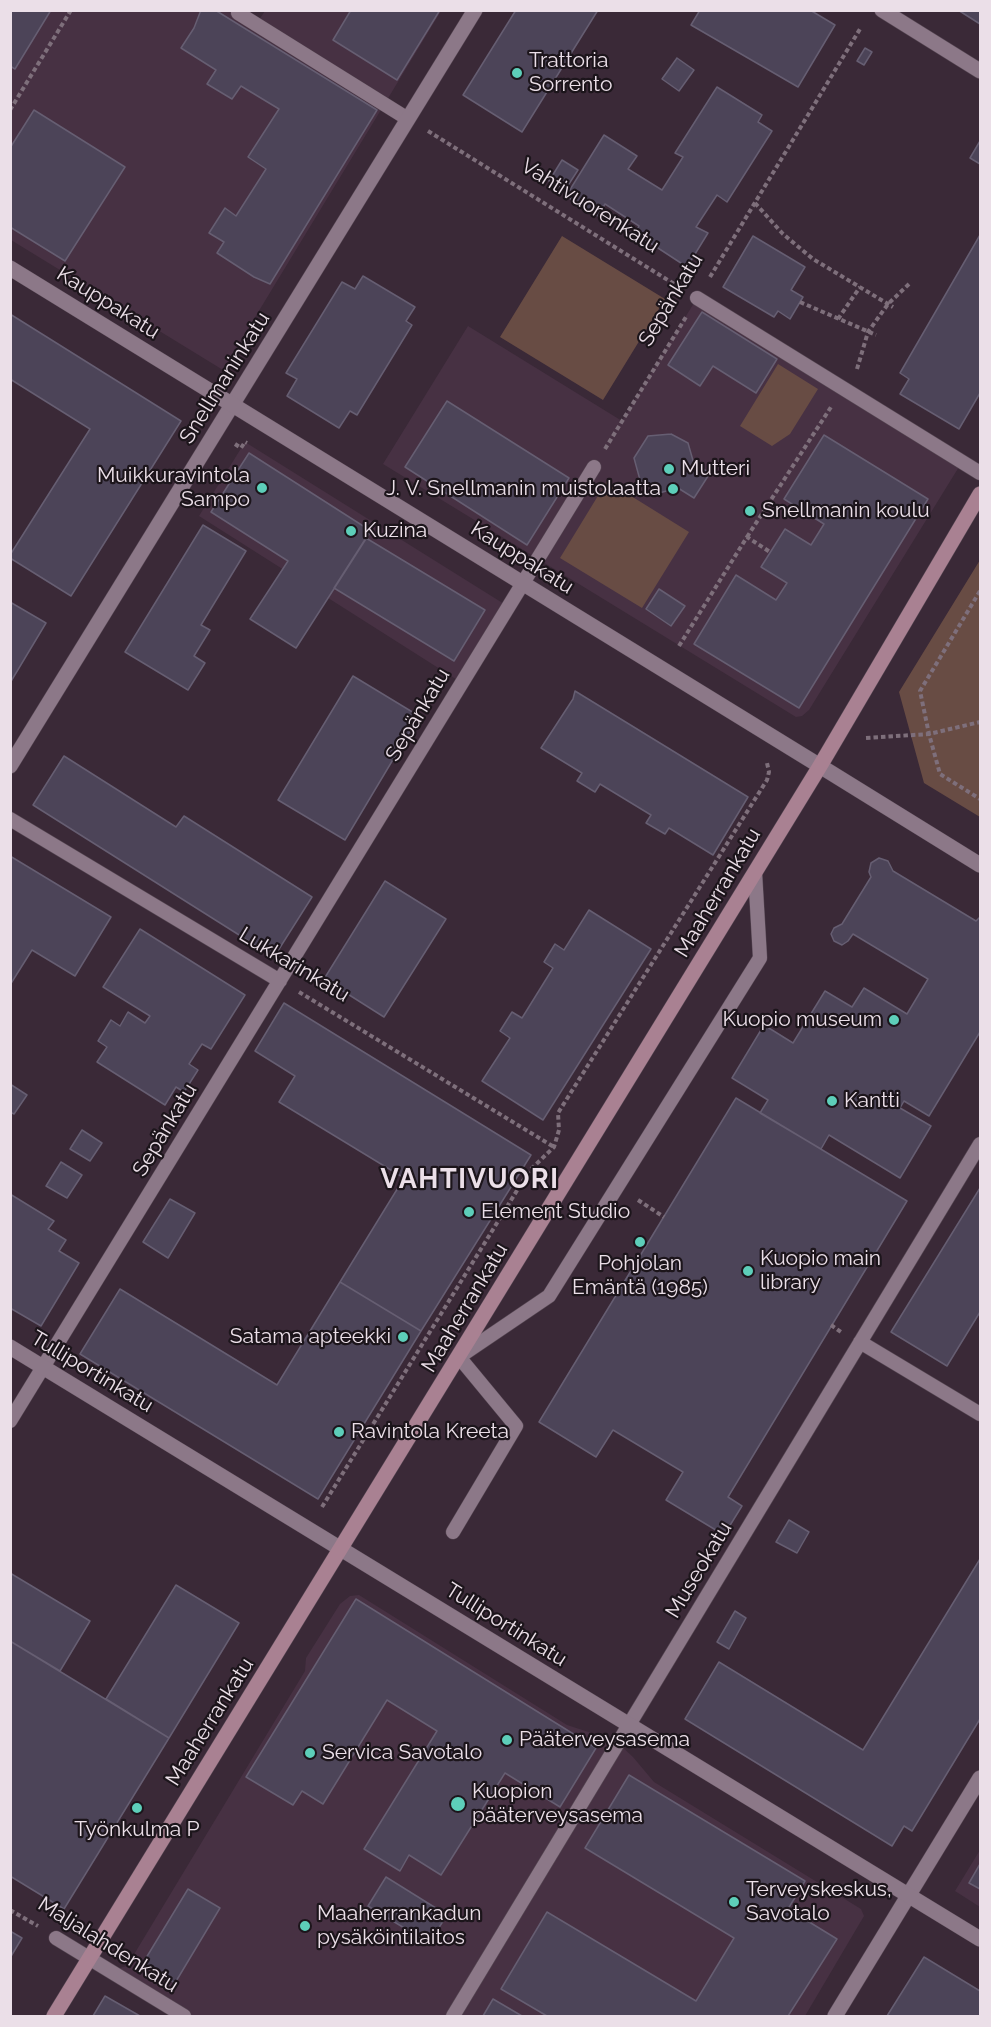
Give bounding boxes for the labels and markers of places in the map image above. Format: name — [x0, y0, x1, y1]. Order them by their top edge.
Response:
place label: Trattoria Sorrento — [529, 48, 612, 98]
marker: Trattoria Sorrento — [510, 66, 524, 80]
place label: Mutteri — [681, 456, 750, 482]
marker: Mutteri — [662, 462, 676, 476]
place label: Muikkuravintola Sampo — [97, 463, 250, 513]
place label: J. V. Snellmanin muistolaatta — [386, 476, 661, 502]
marker: Muikkuravintola Sampo — [255, 481, 269, 495]
marker: J. V. Snellmanin muistolaatta — [666, 482, 680, 496]
place label: Snellmanin koulu — [762, 498, 930, 524]
marker: Snellmanin koulu — [743, 504, 757, 518]
place label: Kuzina — [363, 518, 427, 544]
marker: Kuzina — [344, 524, 358, 538]
place label: Kuopio museum — [722, 1007, 882, 1033]
marker: Kuopio museum — [887, 1013, 901, 1027]
place label: Kantti — [844, 1088, 900, 1114]
marker: Kantti — [825, 1094, 839, 1108]
place label: Element Studio — [481, 1199, 630, 1225]
marker: Element Studio — [462, 1205, 476, 1219]
marker: Pohjolan Emäntä (1985) — [633, 1235, 647, 1249]
place label: Kuopio main library — [760, 1246, 881, 1296]
place label: Pohjolan Emäntä (1985) — [572, 1251, 708, 1301]
marker: Kuopio main library — [741, 1264, 755, 1278]
place label: Satama apteekki — [230, 1324, 391, 1350]
marker: Satama apteekki — [396, 1330, 410, 1344]
place label: Ravintola Kreeta — [351, 1419, 509, 1445]
marker: Ravintola Kreeta — [332, 1425, 346, 1439]
place label: Pääterveysasema — [519, 1727, 690, 1753]
marker: Pääterveysasema — [500, 1733, 514, 1747]
place label: Servica Savotalo — [322, 1740, 482, 1766]
marker: Servica Savotalo — [303, 1746, 317, 1760]
place label: Kuopion pääterveysasema — [472, 1779, 643, 1829]
marker: Kuopion pääterveysasema — [449, 1795, 467, 1813]
marker: Työnkulma P — [130, 1801, 144, 1815]
place label: Työnkulma P — [74, 1817, 200, 1843]
place label: Terveyskeskus, Savotalo — [746, 1877, 892, 1927]
marker: Terveyskeskus, Savotalo — [727, 1895, 741, 1909]
place label: Maaherrankadun pysäköintilaitos — [317, 1901, 481, 1951]
marker: Maaherrankadun pysäköintilaitos — [298, 1919, 312, 1933]

